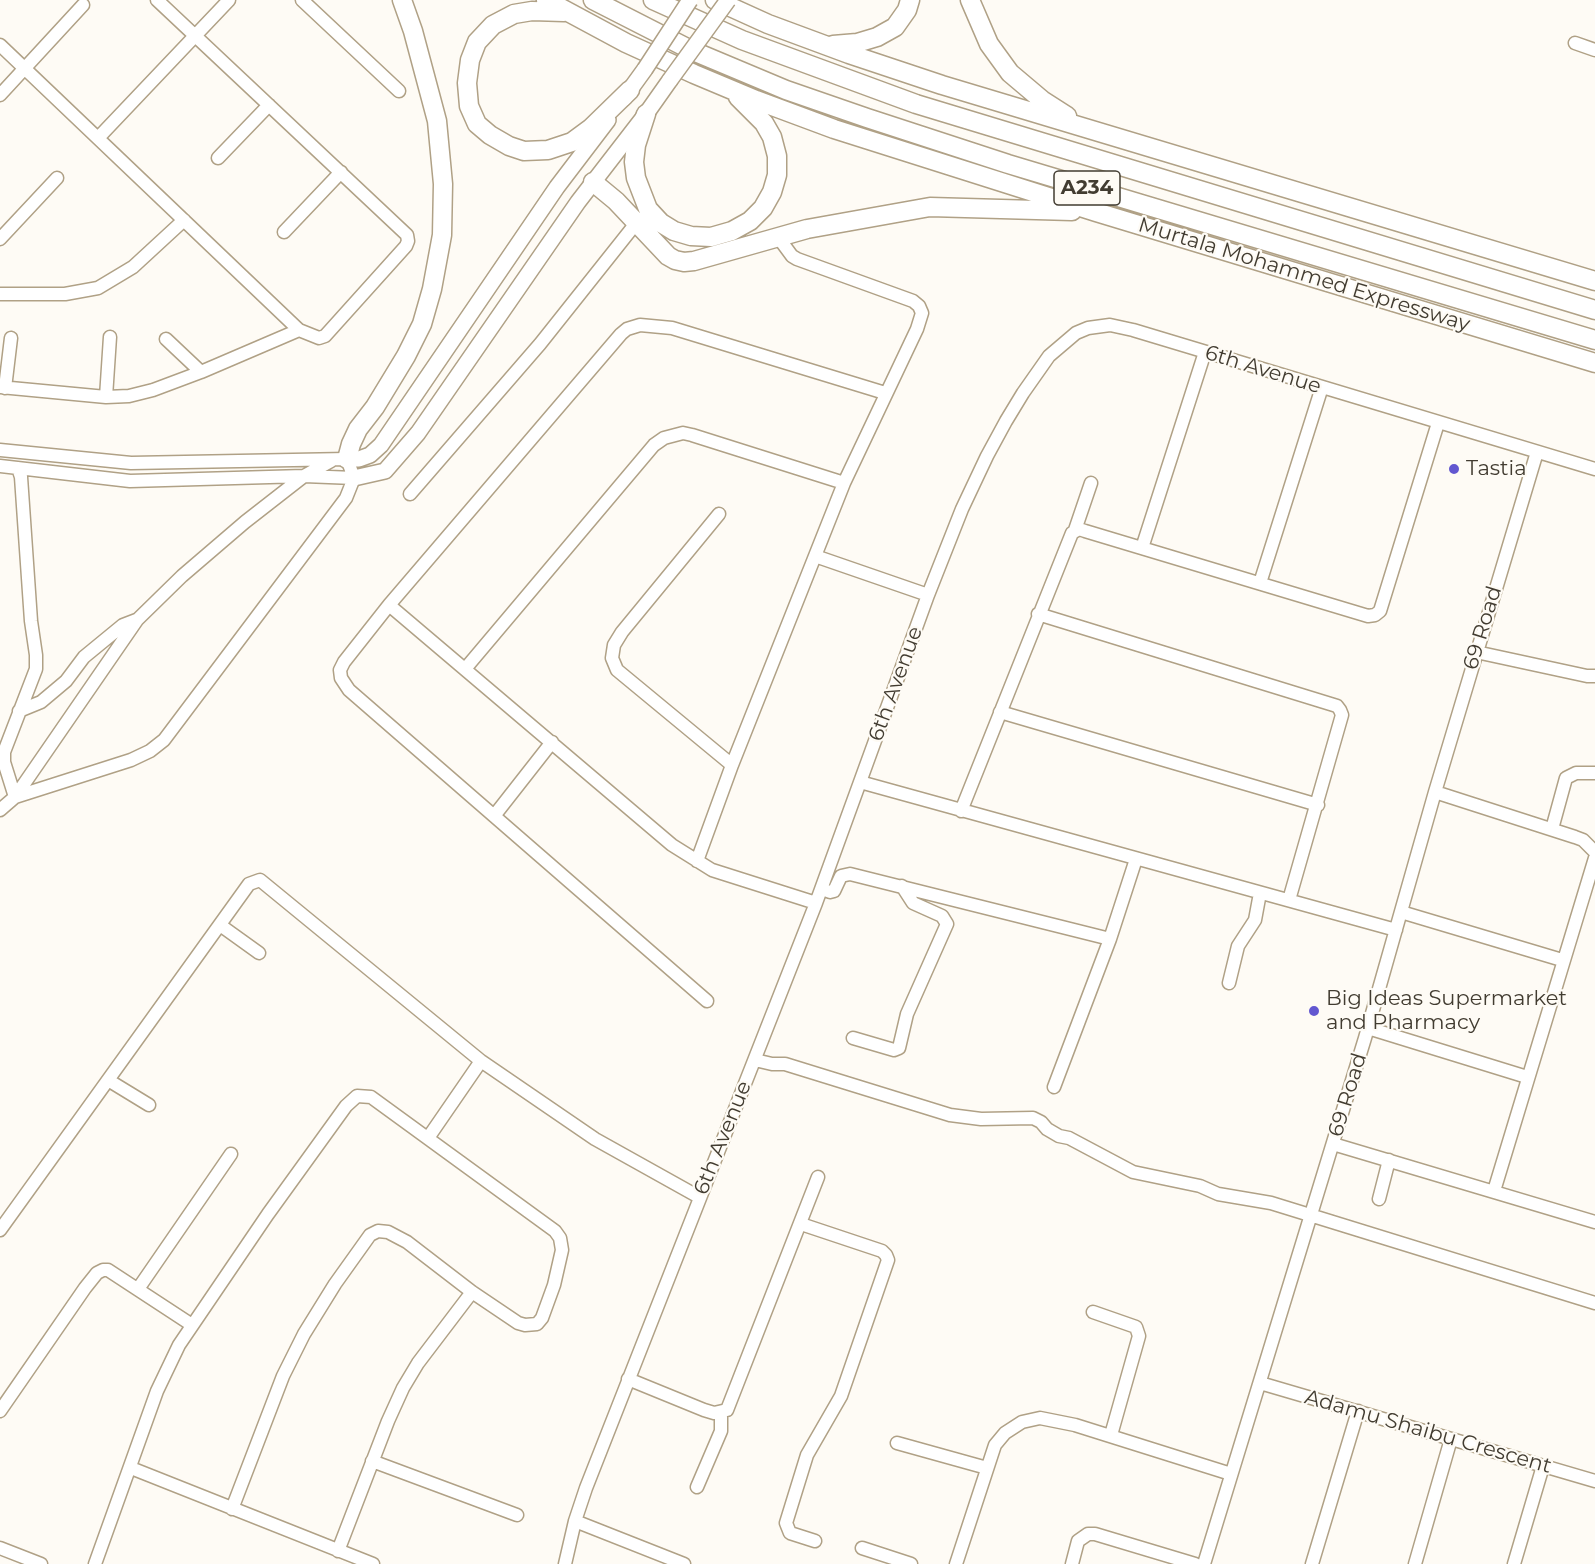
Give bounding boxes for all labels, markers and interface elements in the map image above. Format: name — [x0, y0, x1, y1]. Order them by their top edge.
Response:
road number: A234 — [1054, 171, 1120, 205]
street label: Murtala Mohammed Expressway — [1135, 212, 1473, 338]
street label: 6th Avenue — [1202, 340, 1324, 400]
place label: Tastia — [1466, 456, 1527, 482]
marker: Tastia — [1447, 462, 1461, 476]
street label: 69 Road — [1458, 583, 1508, 673]
street label: 6th Avenue — [864, 623, 928, 745]
place label: Big Ideas Supermarket and Pharmacy — [1326, 986, 1567, 1036]
marker: Big Ideas Supermarket and Pharmacy — [1307, 1004, 1321, 1018]
street label: 69 Road — [1323, 1050, 1373, 1140]
street label: 6th Avenue — [689, 1078, 757, 1198]
street label: Adamu Shaibu Crescent — [1302, 1385, 1554, 1479]

